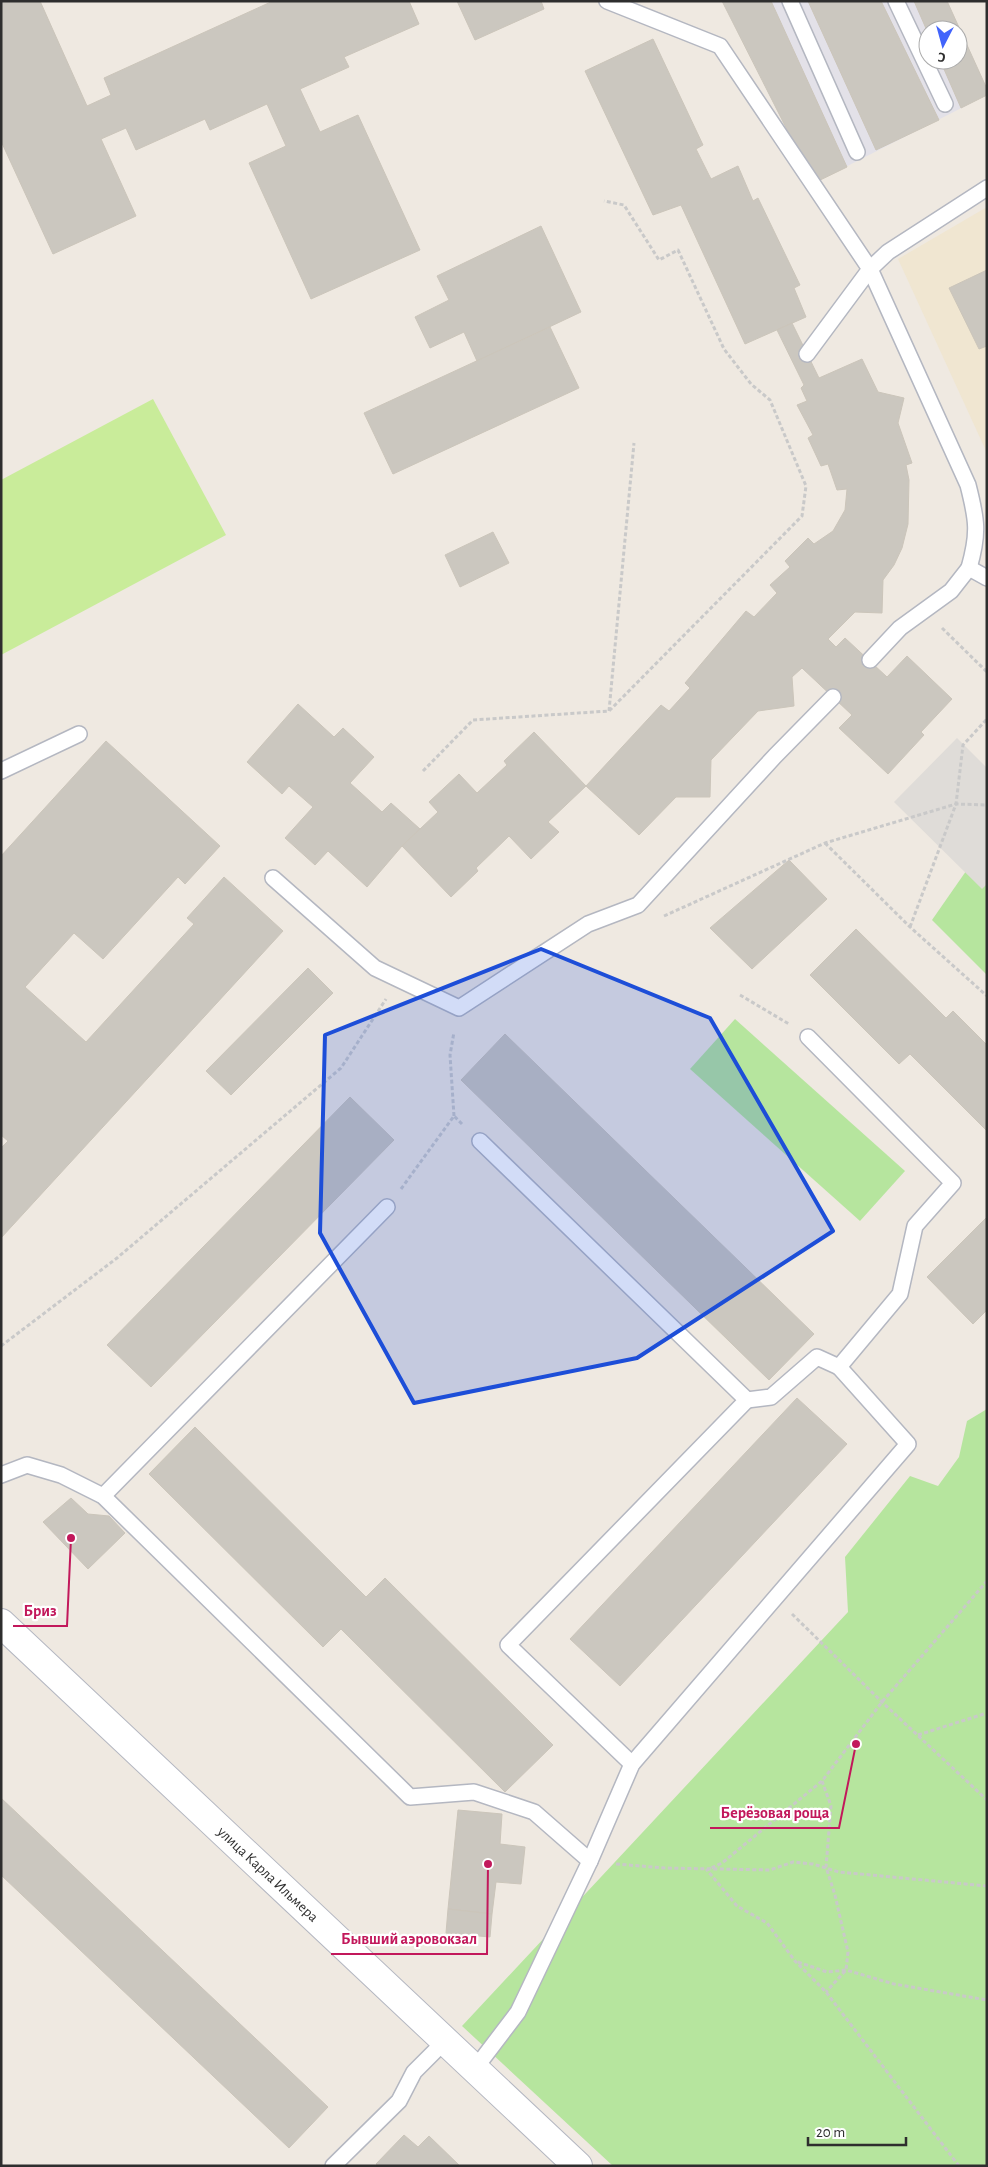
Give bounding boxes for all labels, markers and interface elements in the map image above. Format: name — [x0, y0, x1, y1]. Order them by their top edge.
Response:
north arrow — [918, 20, 968, 70]
text: С — [937, 50, 946, 64]
callout: Бриз — [13, 1595, 67, 1626]
text: Бриз — [23, 1603, 57, 1619]
callout: Берёзовая роща — [710, 1797, 839, 1828]
text: Берёзовая роща — [721, 1805, 830, 1821]
street label: улица Карла Ильмера — [214, 1823, 321, 1925]
callout: Бывший аэровокзал — [331, 1923, 487, 1954]
text: Бывший аэровокзал — [341, 1931, 477, 1947]
scale bar — [808, 2114, 906, 2146]
text: 20 m — [816, 2125, 845, 2140]

